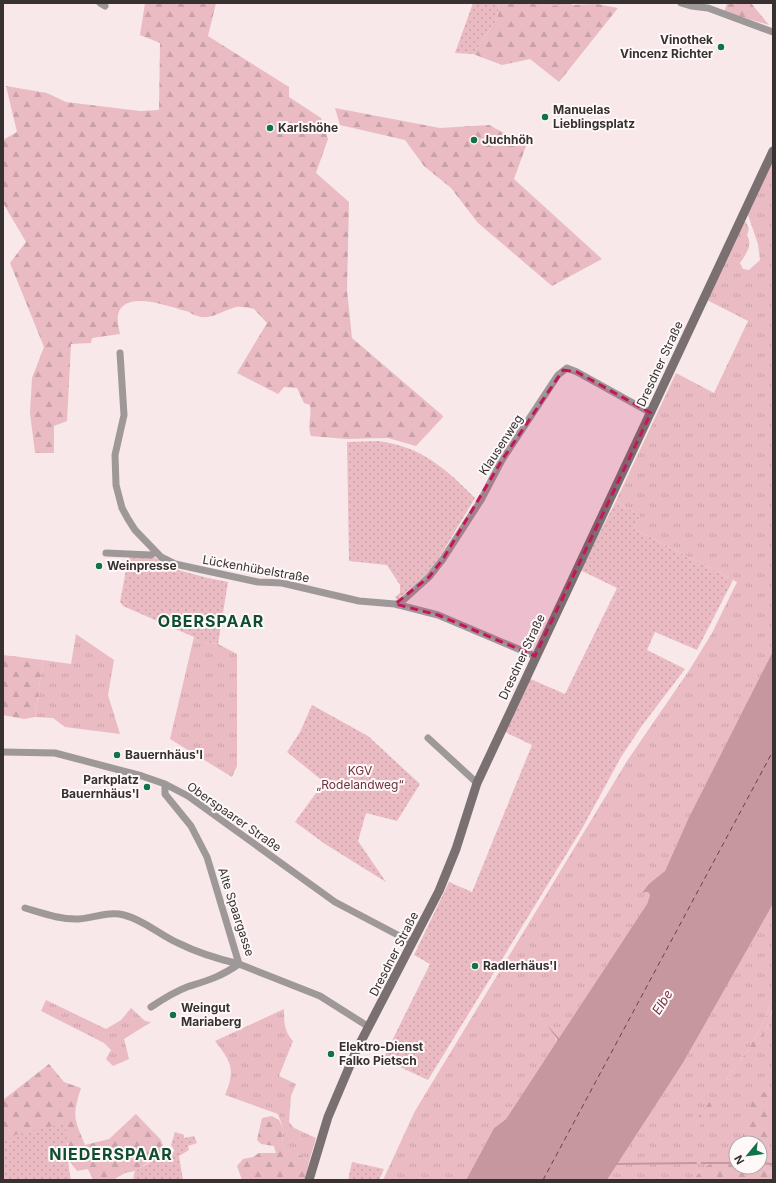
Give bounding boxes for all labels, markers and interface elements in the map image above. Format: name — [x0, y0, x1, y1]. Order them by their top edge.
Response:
place label: Vinothek Vincenz Richter — [620, 32, 713, 61]
marker: Vinothek Vincenz Richter — [716, 42, 726, 52]
place label: Manuelas Lieblingsplatz — [553, 102, 635, 131]
marker: Manuelas Lieblingsplatz — [540, 112, 550, 122]
place label: Karlshöhe — [278, 120, 338, 135]
marker: Karlshöhe — [265, 123, 275, 133]
place label: Juchhöh — [482, 132, 533, 147]
marker: Juchhöh — [469, 135, 479, 145]
street label: Dresdner Straße — [633, 319, 686, 409]
street label: Klausenweg — [475, 412, 526, 478]
street label: Lückenhübelstraße — [201, 552, 311, 585]
place label: Weinpresse — [107, 558, 177, 573]
marker: Weinpresse — [94, 561, 104, 571]
district label: OBERSPAAR — [158, 611, 264, 631]
street label: Dresdner Straße — [495, 612, 548, 702]
place label: Bauernhäus'l — [125, 747, 203, 762]
marker: Bauernhäus'l — [112, 750, 122, 760]
park label: KGV „Rodelandweg“ — [316, 763, 404, 792]
place label: Parkplatz Bauernhäus'l — [61, 772, 139, 801]
street label: Oberspaarer Straße — [184, 778, 284, 855]
marker: Parkplatz Bauernhäus'l — [142, 782, 152, 792]
street label: Alte Spaargasse — [215, 866, 258, 958]
street label: Dresdner Straße — [366, 909, 421, 999]
place label: Radlerhäus'l — [483, 958, 557, 973]
marker: Radlerhäus'l — [470, 961, 480, 971]
water label: Elbe — [648, 987, 676, 1017]
place label: Weingut Mariaberg — [181, 1000, 241, 1029]
marker: Weingut Mariaberg — [168, 1010, 178, 1020]
place label: Elektro-Dienst Falko Pietsch — [339, 1039, 424, 1068]
marker: Elektro-Dienst Falko Pietsch — [326, 1049, 336, 1059]
north arrow — [728, 1135, 768, 1175]
district label: NIEDERSPAAR — [49, 1144, 173, 1164]
text: N — [731, 1153, 747, 1167]

